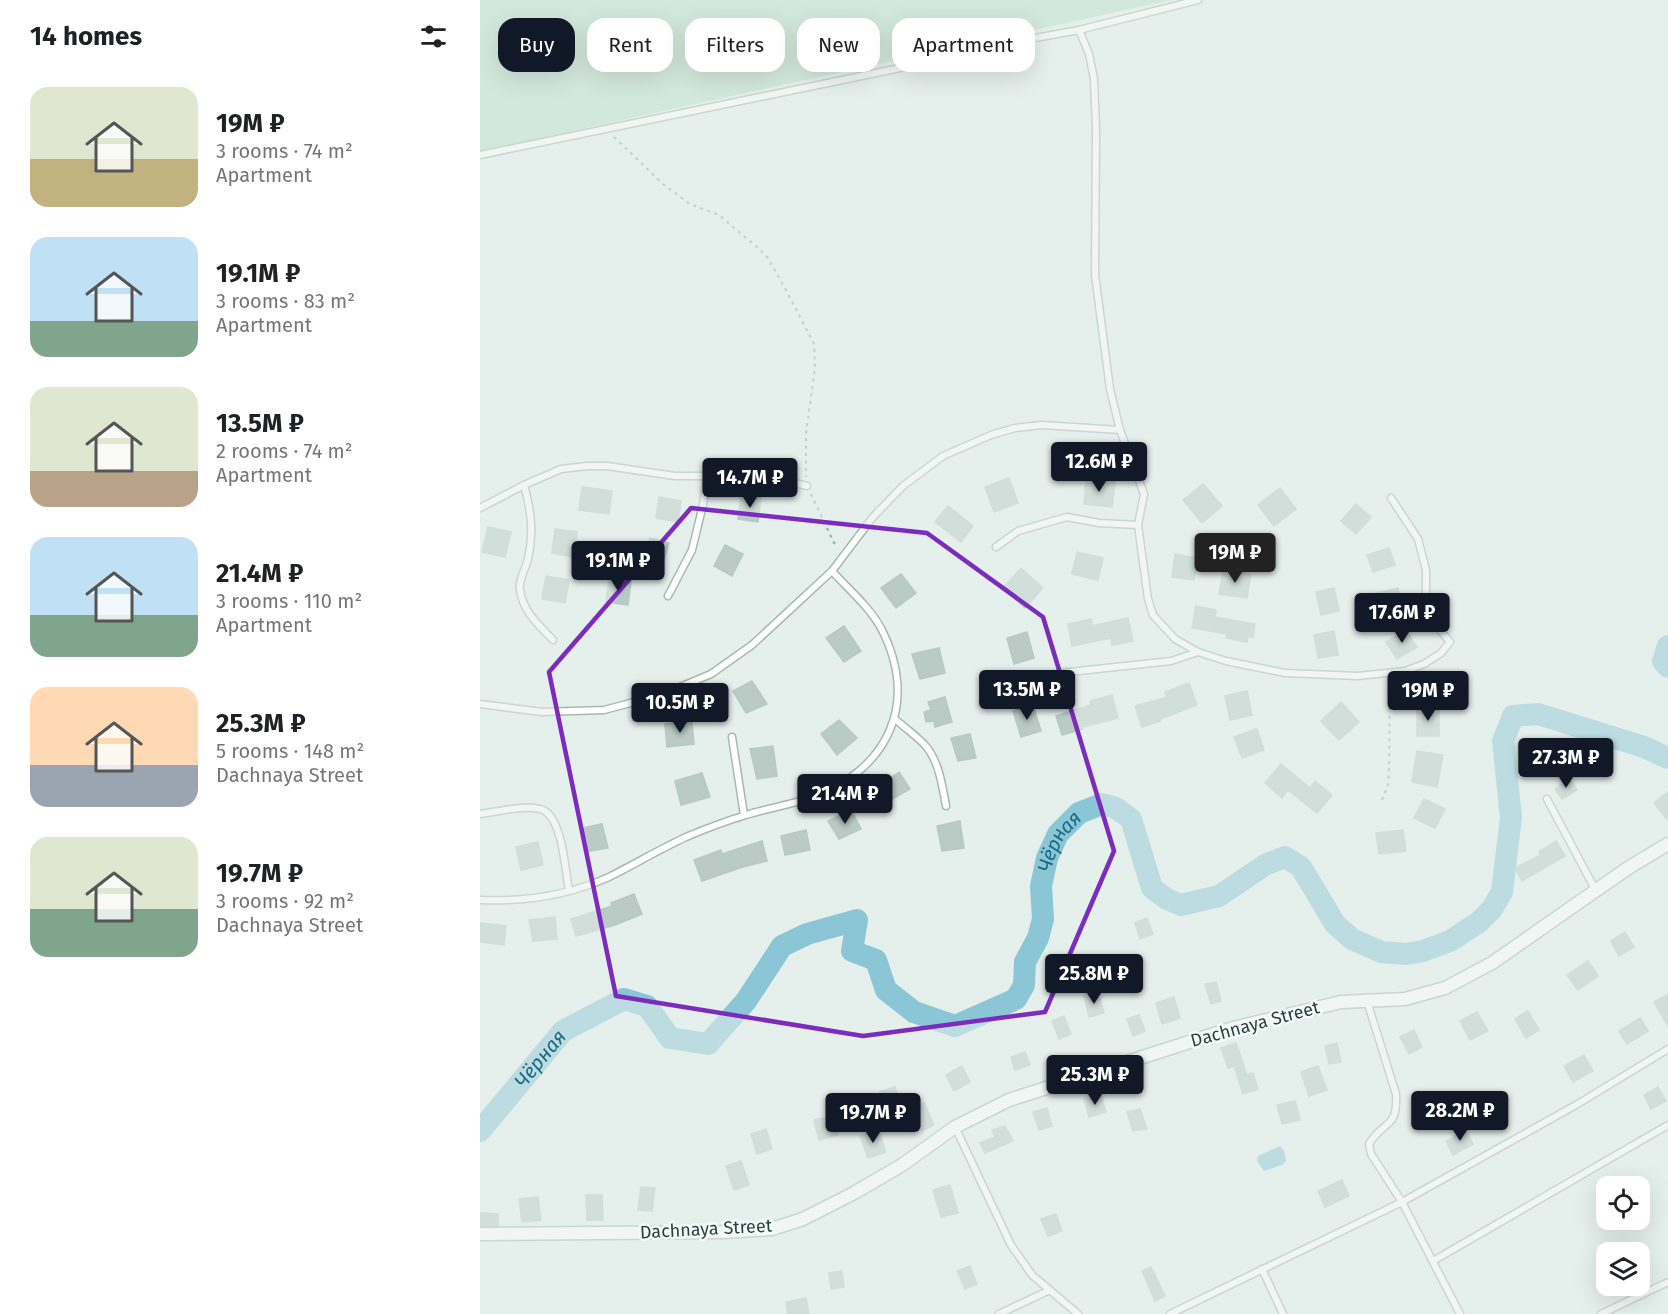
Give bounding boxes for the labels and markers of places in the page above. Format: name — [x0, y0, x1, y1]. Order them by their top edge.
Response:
pin: 12.6M ₽ — [1044, 442, 1154, 493]
pin: 14.7M ₽ — [695, 458, 805, 509]
pin: 19M ₽ — [1193, 533, 1277, 584]
pin: 19.1M ₽ — [563, 541, 673, 592]
pin: 17.6M ₽ — [1347, 593, 1457, 644]
pin: 13.5M ₽ — [972, 670, 1082, 721]
pin: 19M ₽ — [1386, 671, 1470, 722]
pin: 10.5M ₽ — [625, 683, 735, 734]
pin: 27.3M ₽ — [1511, 738, 1621, 789]
pin: 21.4M ₽ — [790, 774, 900, 825]
pin: 25.8M ₽ — [1039, 954, 1149, 1005]
pin: 25.3M ₽ — [1040, 1055, 1150, 1106]
pin: 28.2M ₽ — [1405, 1091, 1515, 1142]
pin: 19.7M ₽ — [818, 1093, 928, 1144]

